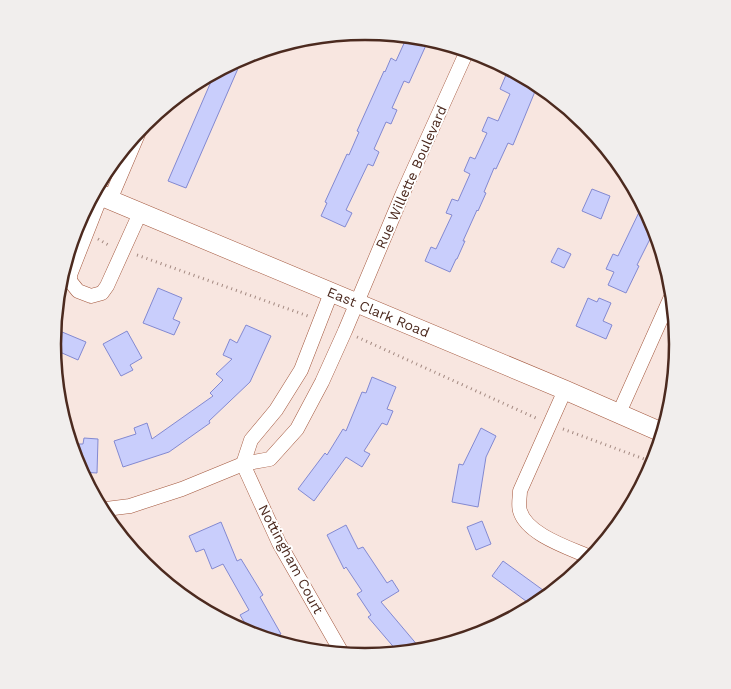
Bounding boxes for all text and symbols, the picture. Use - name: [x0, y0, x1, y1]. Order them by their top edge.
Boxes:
- street label: Rue Willette Boulevard: [372, 103, 450, 251]
- street label: East Clark Road: [325, 284, 432, 340]
- street label: Nottingham Court: [255, 502, 327, 617]

